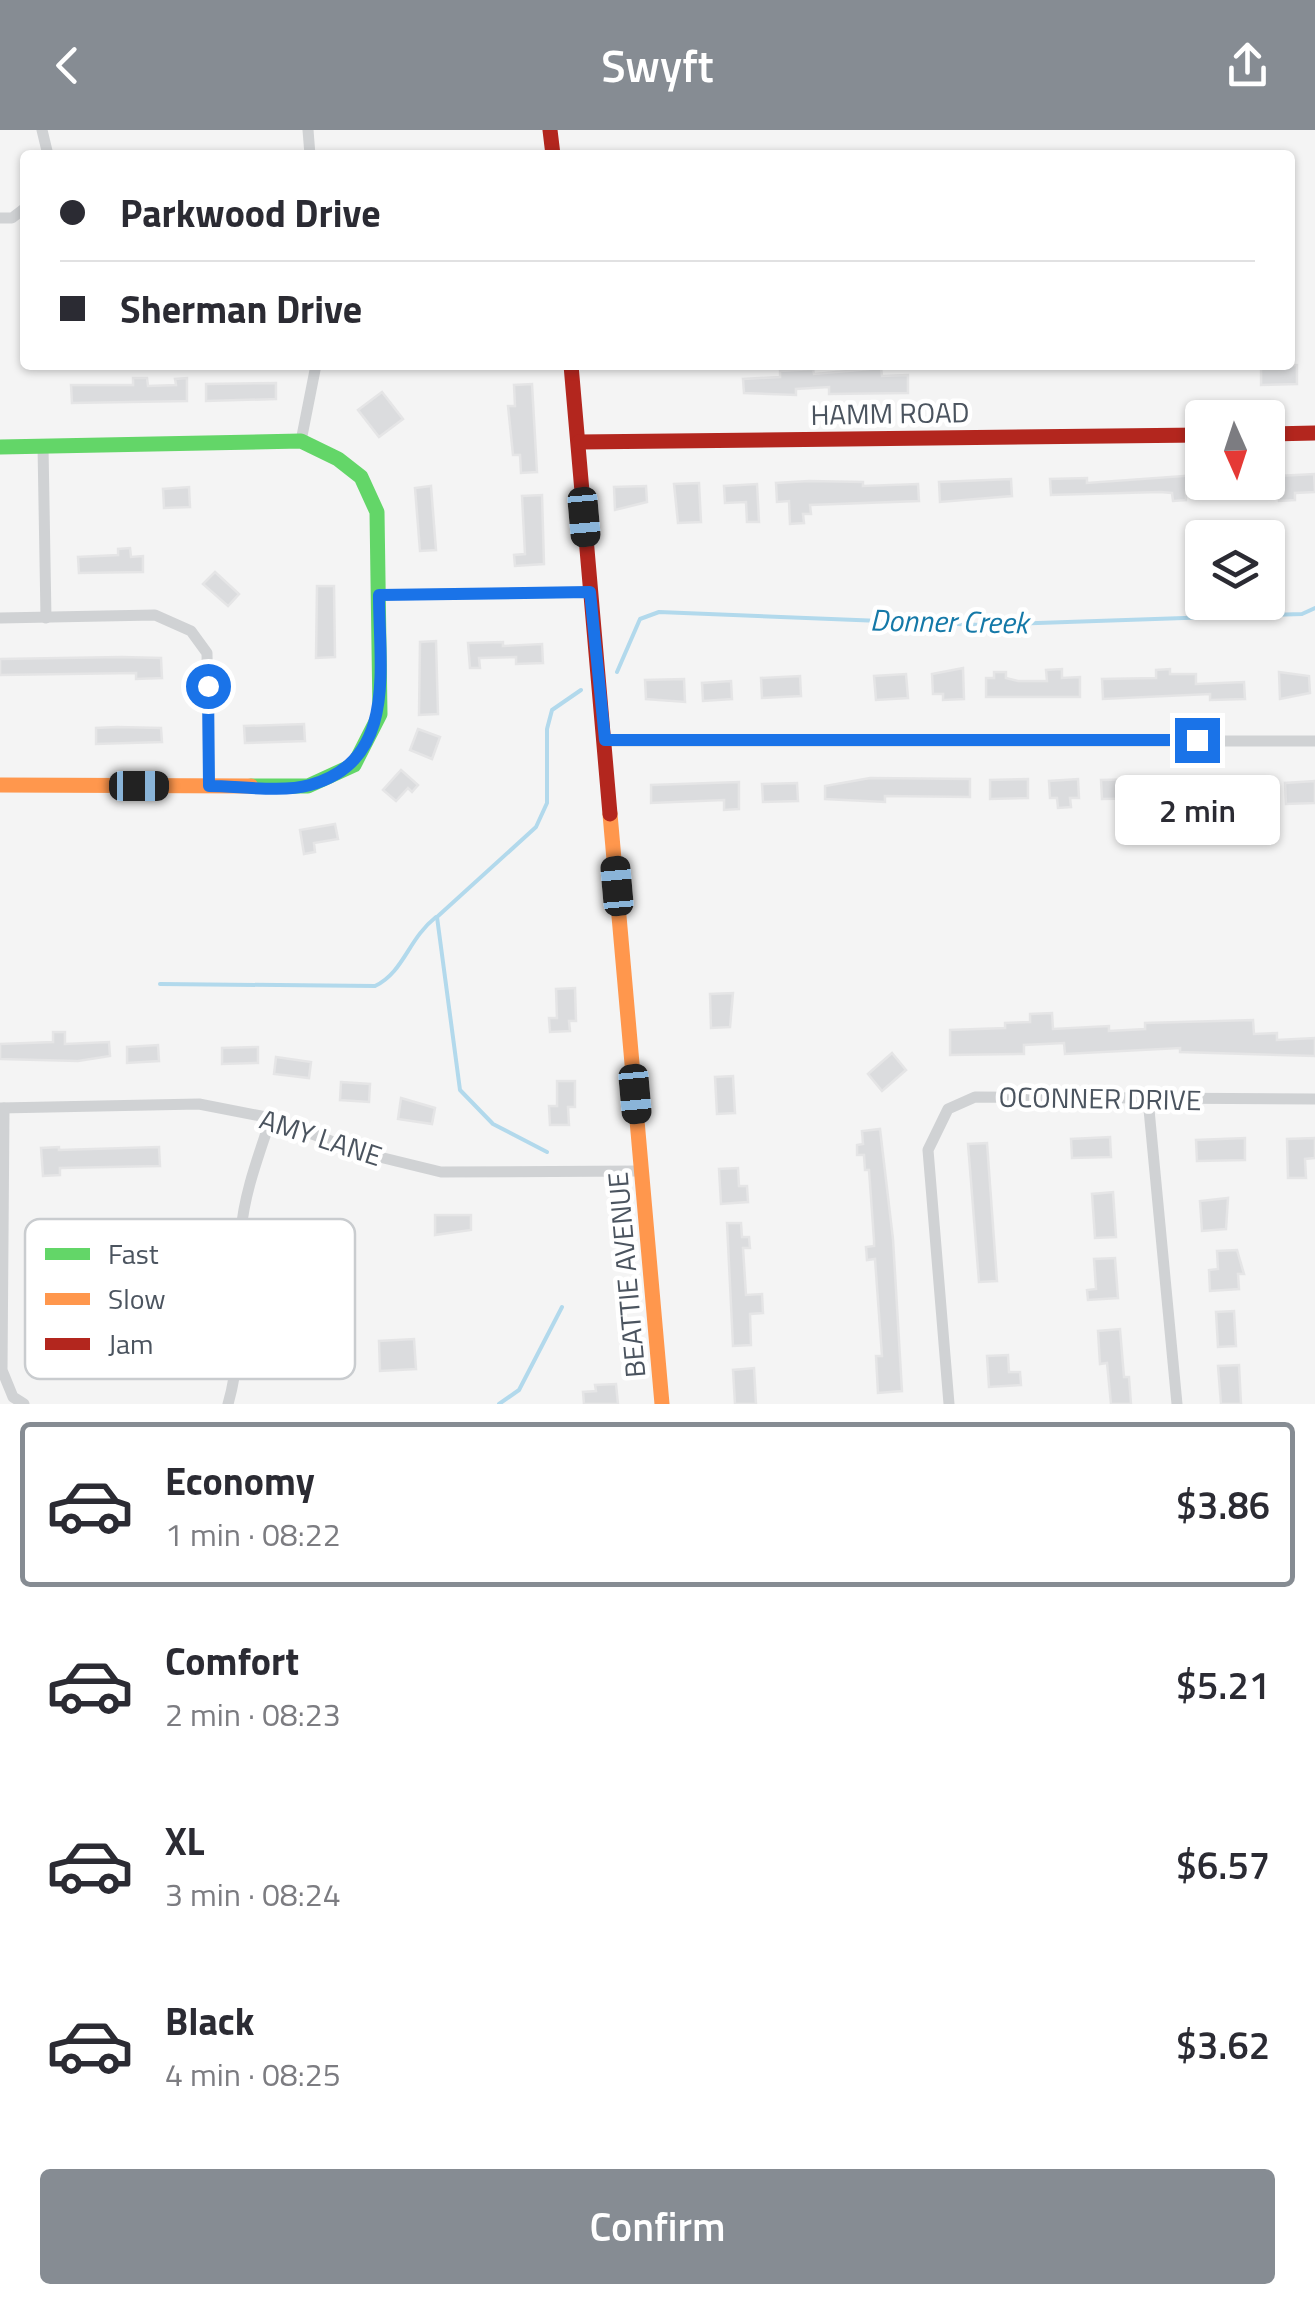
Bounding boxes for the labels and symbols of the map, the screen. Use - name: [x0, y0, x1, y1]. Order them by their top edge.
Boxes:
- street label: HAMM ROAD: [810, 390, 970, 436]
- north arrow: [1185, 400, 1285, 500]
- car: [566, 486, 602, 548]
- water label: Donner Creek: [870, 597, 1032, 645]
- route start: [186, 664, 231, 709]
- route end: [1175, 718, 1220, 763]
- car: [109, 771, 169, 801]
- callout: 2 min: [1114, 775, 1280, 845]
- car: [599, 855, 635, 917]
- car: [617, 1063, 653, 1125]
- street label: OCONNER DRIVE: [998, 1075, 1202, 1121]
- street label: AMY LANE: [254, 1097, 388, 1177]
- street label: BEATTIE AVENUE: [596, 1170, 656, 1380]
- legend: [25, 1219, 355, 1379]
- text: Fast: [108, 1232, 159, 1275]
- text: Slow: [108, 1277, 166, 1320]
- text: Jam: [108, 1322, 154, 1365]

